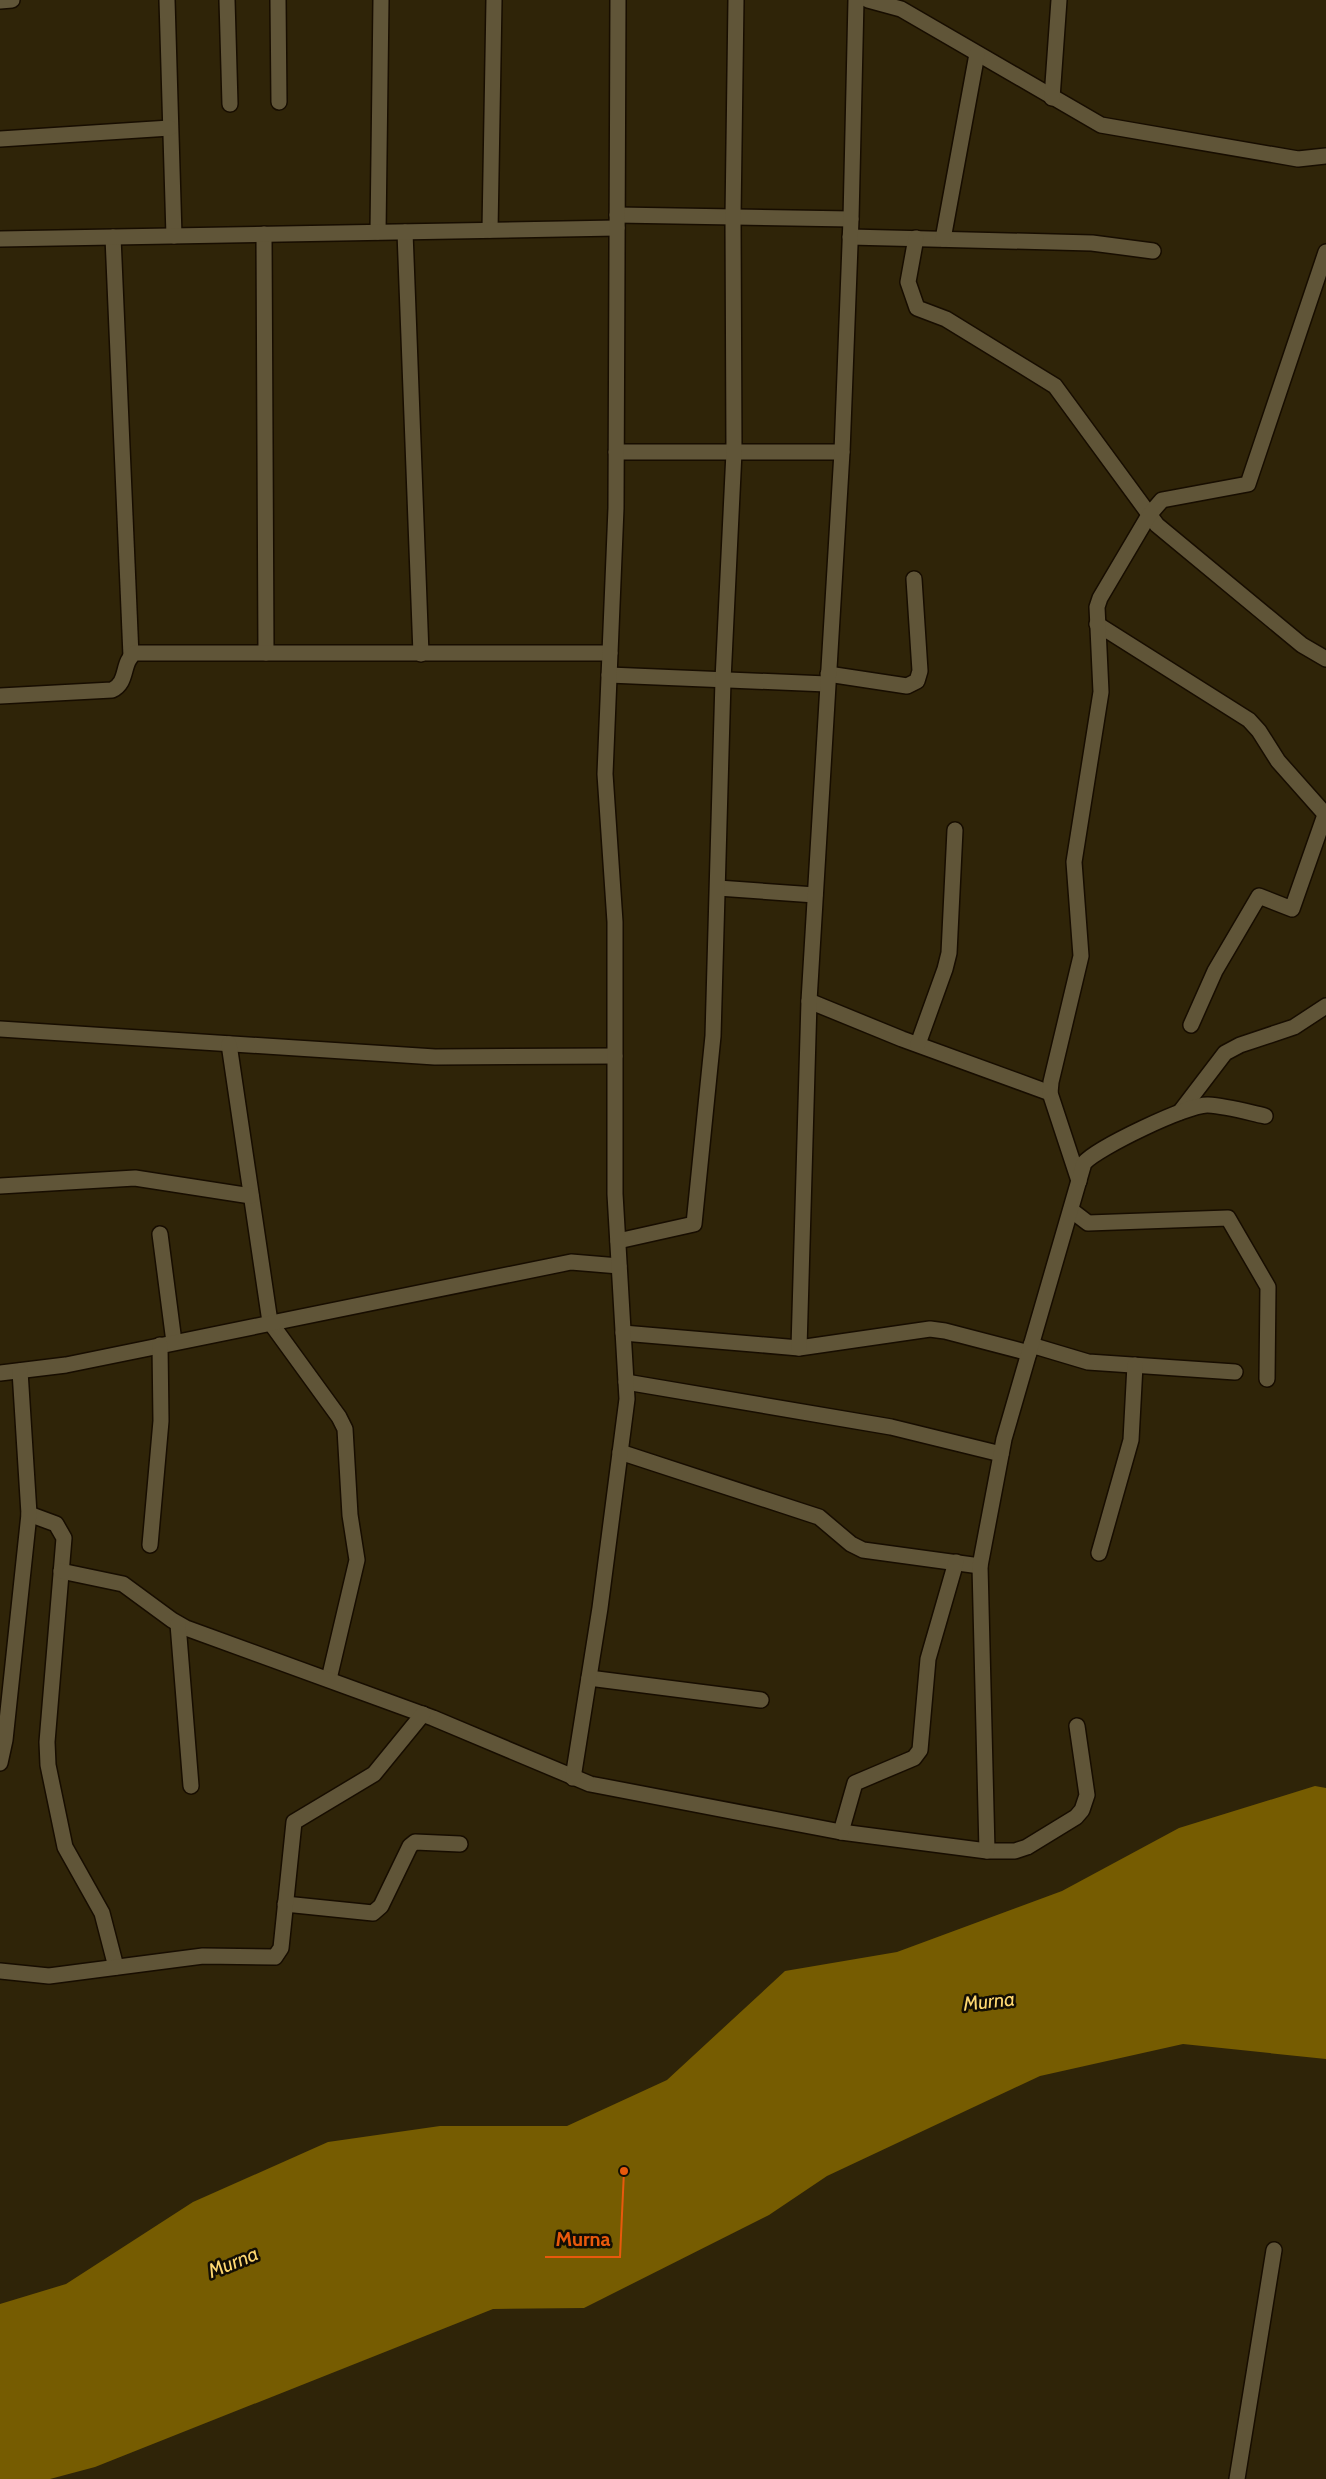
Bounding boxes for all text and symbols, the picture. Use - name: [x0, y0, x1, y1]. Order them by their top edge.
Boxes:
- water label: Murna: [961, 1986, 1016, 2016]
- callout: Murna: [545, 2222, 620, 2257]
- text: Murna: [555, 2227, 611, 2251]
- water label: Murna: [203, 2241, 262, 2283]

